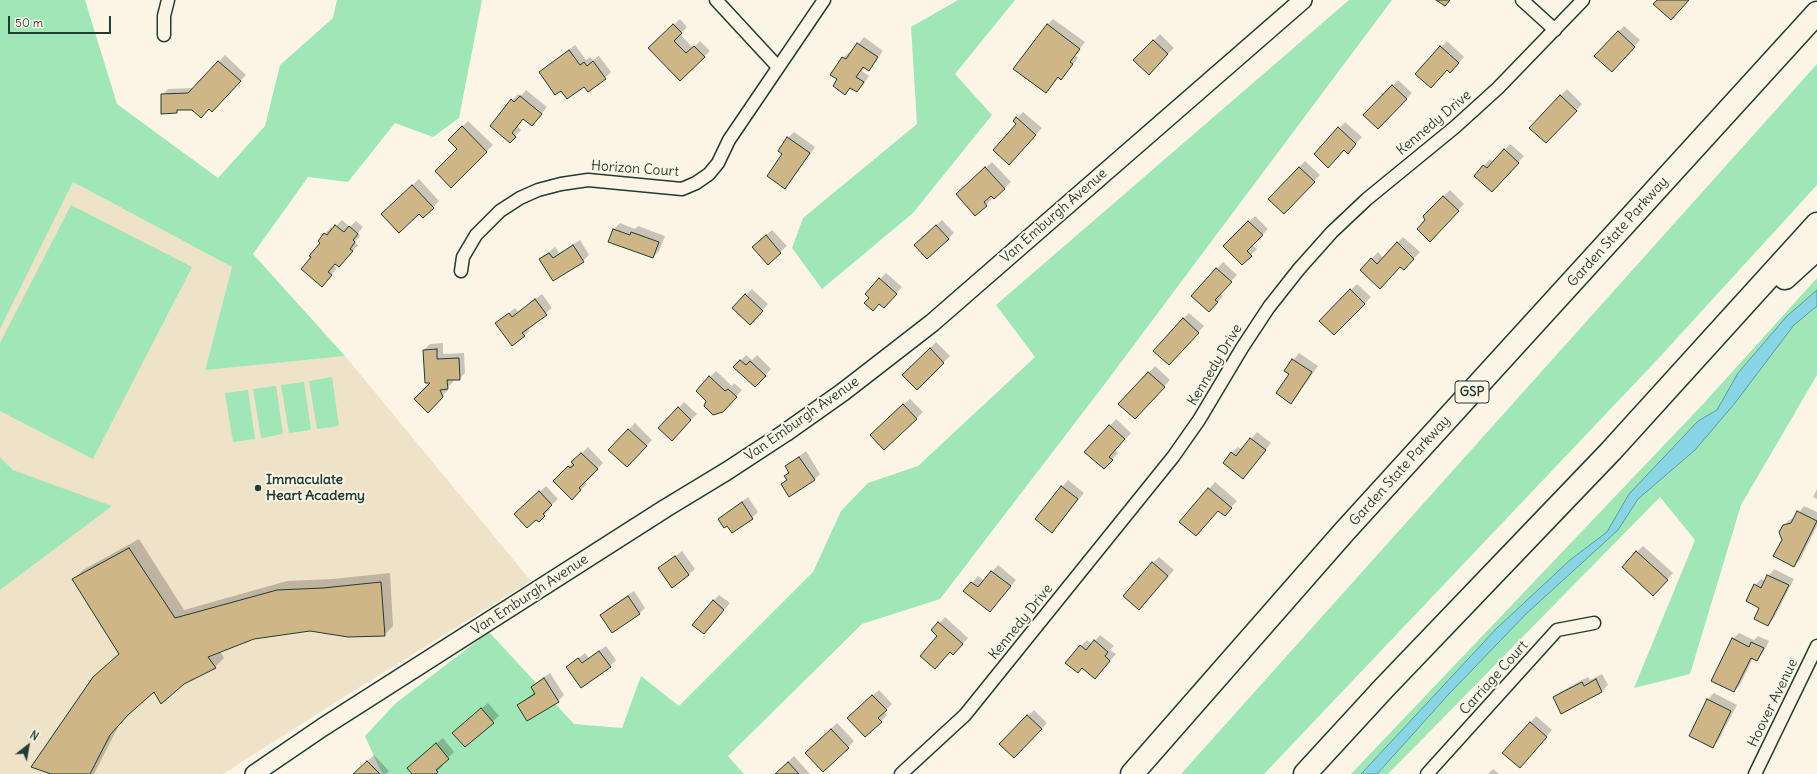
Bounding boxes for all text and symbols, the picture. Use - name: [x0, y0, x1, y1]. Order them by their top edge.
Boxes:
- scale bar: [10, 8, 113, 34]
- text: 50 m: [15, 15, 43, 30]
- street label: Kennedy Drive: [1393, 87, 1475, 159]
- street label: Horizon Court: [590, 158, 680, 180]
- street label: Van Emburgh Avenue: [997, 165, 1111, 267]
- street label: Garden State Parkway: [1564, 174, 1672, 290]
- street label: Kennedy Drive: [1184, 321, 1246, 409]
- street label: Van Emburgh Avenue: [742, 373, 862, 465]
- road number: GSP: [1455, 381, 1489, 403]
- street label: Garden State Parkway: [1346, 413, 1454, 529]
- place label: Immaculate Heart Academy: [266, 472, 365, 504]
- marker: Immaculate Heart Academy: [253, 483, 263, 493]
- street label: Van Emburgh Avenue: [469, 551, 591, 639]
- street label: Kennedy Drive: [985, 581, 1057, 663]
- street label: Carriage Court: [1456, 638, 1532, 718]
- street label: Hoover Avenue: [1744, 656, 1802, 750]
- north arrow: [8, 726, 48, 766]
- text: N: [27, 728, 41, 744]

